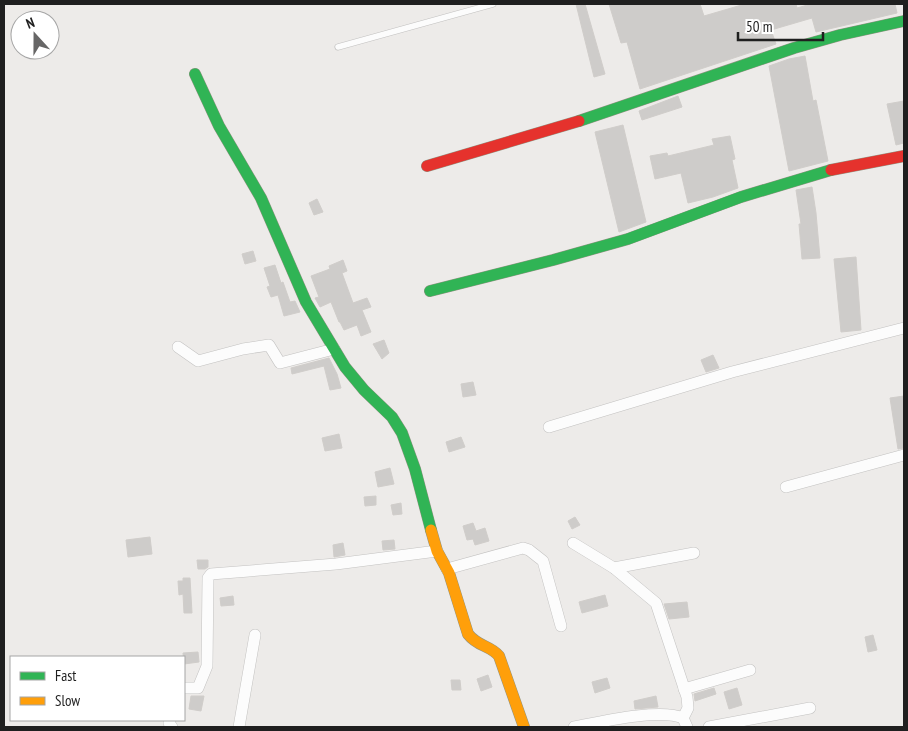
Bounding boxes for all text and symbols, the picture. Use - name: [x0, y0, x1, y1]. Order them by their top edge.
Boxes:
- north arrow: [10, 10, 60, 60]
- scale bar: [738, 10, 823, 42]
- text: N: [24, 13, 37, 33]
- text: 50 m: [746, 17, 772, 36]
- legend: [10, 656, 185, 721]
- text: Fast: [55, 666, 76, 685]
- text: Slow: [55, 691, 80, 710]

